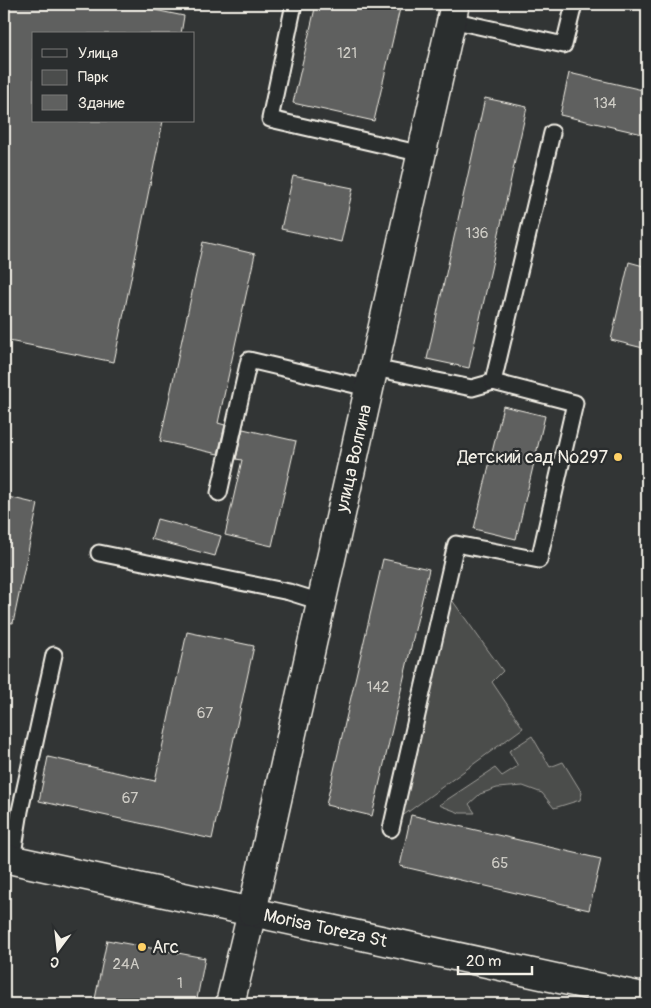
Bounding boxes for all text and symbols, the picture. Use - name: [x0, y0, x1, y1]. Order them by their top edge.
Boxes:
- legend: [32, 32, 195, 122]
- text: Улица: [78, 44, 118, 63]
- house number: 121: [337, 44, 357, 63]
- text: Парк: [78, 68, 109, 87]
- text: Здание: [78, 94, 125, 113]
- house number: 134: [594, 94, 617, 113]
- house number: 136: [466, 224, 488, 243]
- street label: улица Волгина: [330, 402, 377, 515]
- place label: Детский сад №297: [456, 446, 608, 469]
- marker: Детский сад №297: [612, 451, 624, 463]
- house number: 142: [367, 678, 389, 697]
- house number: 67: [197, 704, 213, 723]
- house number: 67: [122, 789, 138, 808]
- house number: 65: [492, 854, 508, 873]
- street label: Morisa Toreza St: [262, 903, 390, 953]
- north arrow: [32, 926, 82, 976]
- place label: Агс: [152, 936, 179, 959]
- marker: Агс: [136, 941, 148, 953]
- scale bar: [458, 943, 532, 975]
- text: 20 m: [466, 952, 501, 971]
- text: С: [48, 953, 61, 971]
- house number: 24А: [113, 955, 140, 974]
- house number: 1: [177, 974, 183, 993]

